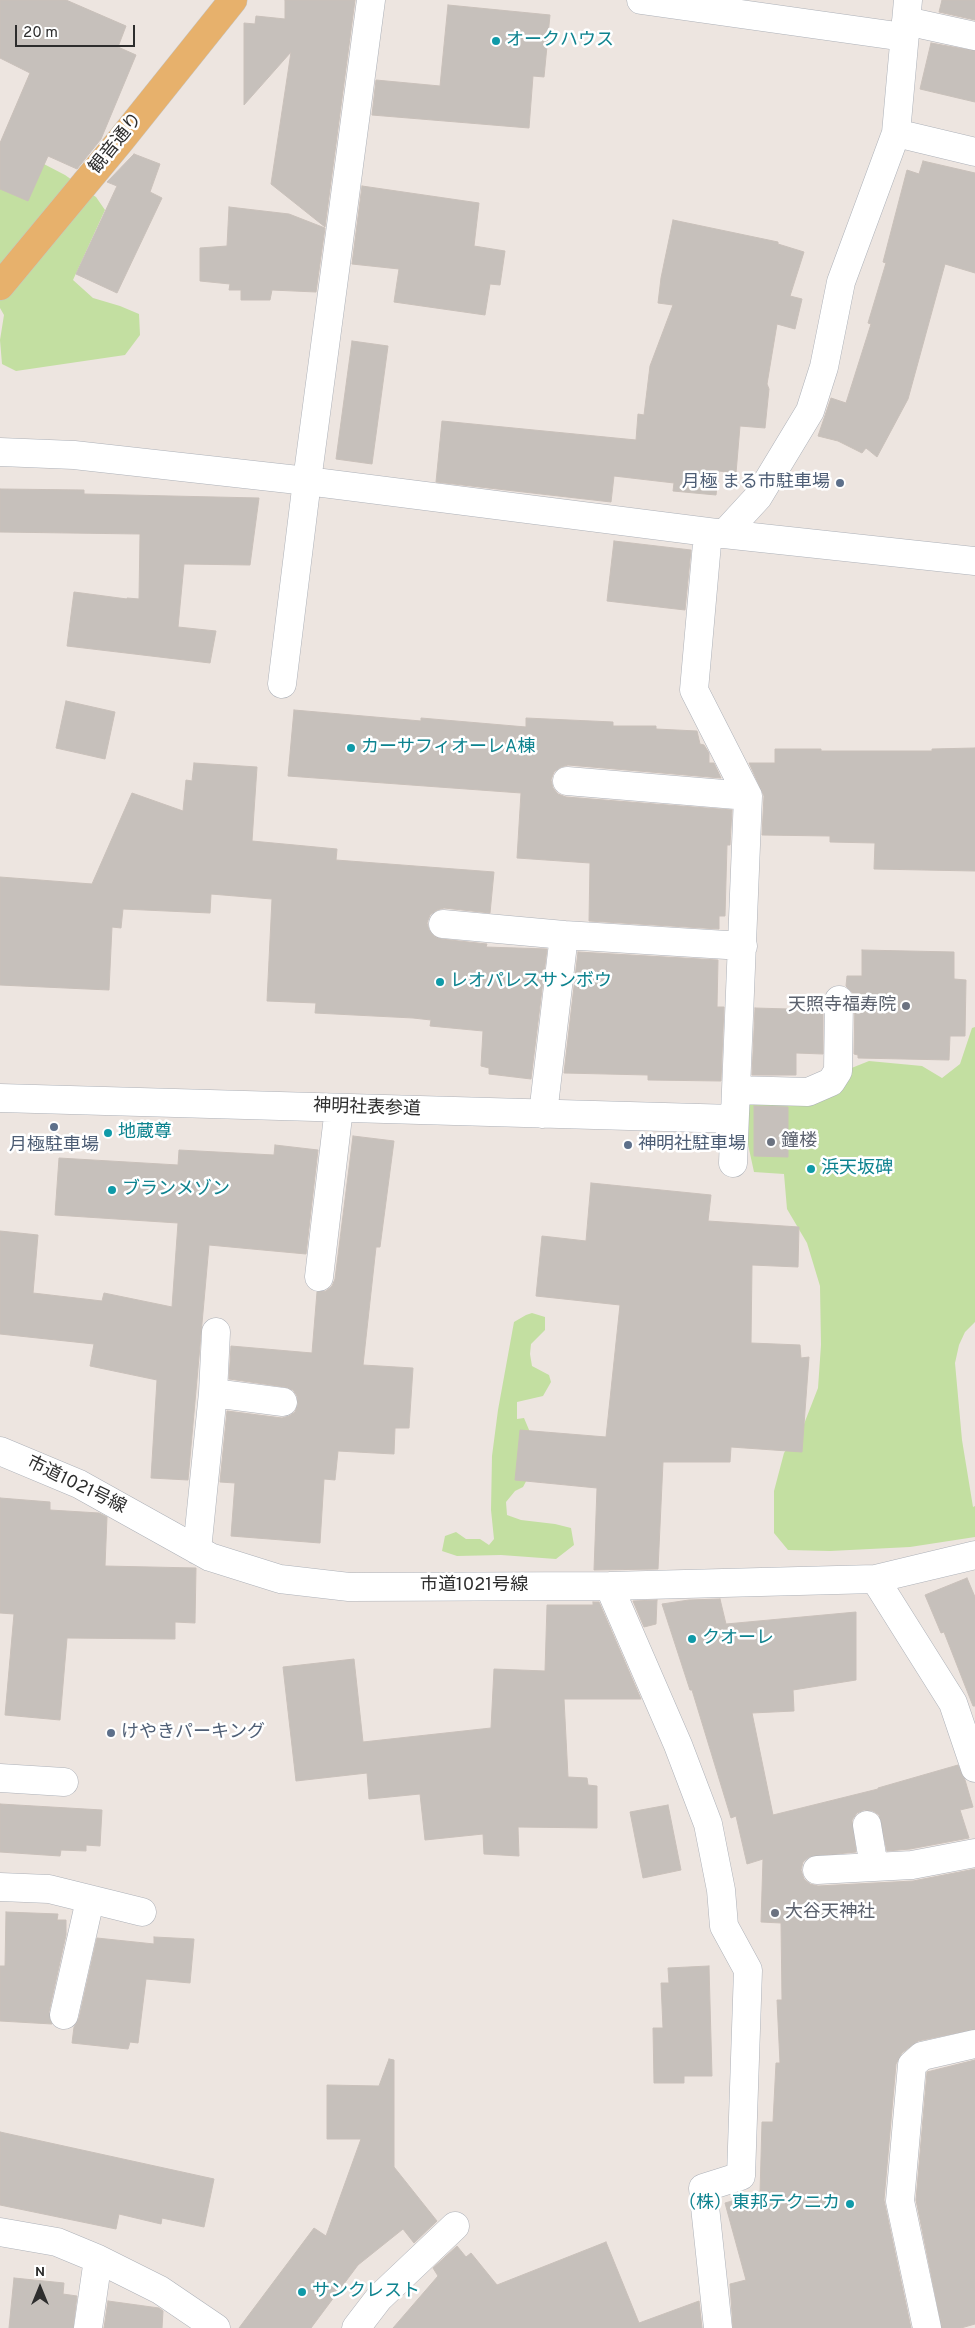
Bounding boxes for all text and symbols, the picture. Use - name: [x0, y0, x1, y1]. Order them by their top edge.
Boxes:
- scale bar: [18, 15, 138, 47]
- text: 20 m: [23, 24, 58, 43]
- place label: オークハウス: [506, 30, 614, 52]
- marker: オークハウス: [490, 35, 502, 47]
- street label: 観音通り: [86, 109, 148, 179]
- place label: 月極 まる市駐車場: [682, 472, 830, 494]
- marker: 月極 まる市駐車場: [834, 477, 846, 489]
- place label: カーサフィオーレA棟: [361, 737, 535, 759]
- marker: カーサフィオーレA棟: [345, 742, 357, 754]
- place label: レオパレスサンボウ: [450, 971, 612, 993]
- marker: レオパレスサンボウ: [434, 976, 446, 988]
- place label: 天照寺福寿院: [788, 995, 896, 1017]
- marker: 天照寺福寿院: [900, 1000, 912, 1012]
- street label: 神明社表参道: [313, 1096, 421, 1122]
- marker: 月極駐車場: [48, 1121, 60, 1133]
- place label: 地蔵尊: [118, 1122, 172, 1144]
- marker: 地蔵尊: [102, 1127, 114, 1139]
- place label: 鐘楼: [781, 1131, 817, 1153]
- place label: 神明社駐車場: [638, 1134, 746, 1156]
- place label: 月極駐車場: [9, 1135, 99, 1157]
- marker: 鐘楼: [765, 1136, 777, 1148]
- marker: 神明社駐車場: [622, 1139, 634, 1151]
- place label: 浜天坂碑: [821, 1158, 893, 1180]
- marker: 浜天坂碑: [805, 1163, 817, 1175]
- place label: ブランメゾン: [122, 1179, 230, 1201]
- marker: ブランメゾン: [106, 1184, 118, 1196]
- street label: 市道1021号線: [23, 1453, 129, 1519]
- street label: 市道1021号線: [420, 1575, 528, 1597]
- place label: クオーレ: [702, 1628, 774, 1650]
- marker: クオーレ: [686, 1633, 698, 1645]
- place label: けやきパーキング: [121, 1722, 265, 1744]
- marker: けやきパーキング: [105, 1727, 117, 1739]
- place label: 大谷天神社: [785, 1902, 875, 1924]
- marker: 大谷天神社: [769, 1907, 781, 1919]
- place label: （株）東邦テクニカ: [678, 2193, 840, 2215]
- marker: （株）東邦テクニカ: [844, 2198, 856, 2210]
- north arrow: [15, 2263, 65, 2313]
- text: N: [35, 2264, 45, 2281]
- place label: サンクレスト: [312, 2281, 420, 2303]
- marker: サンクレスト: [296, 2286, 308, 2298]

